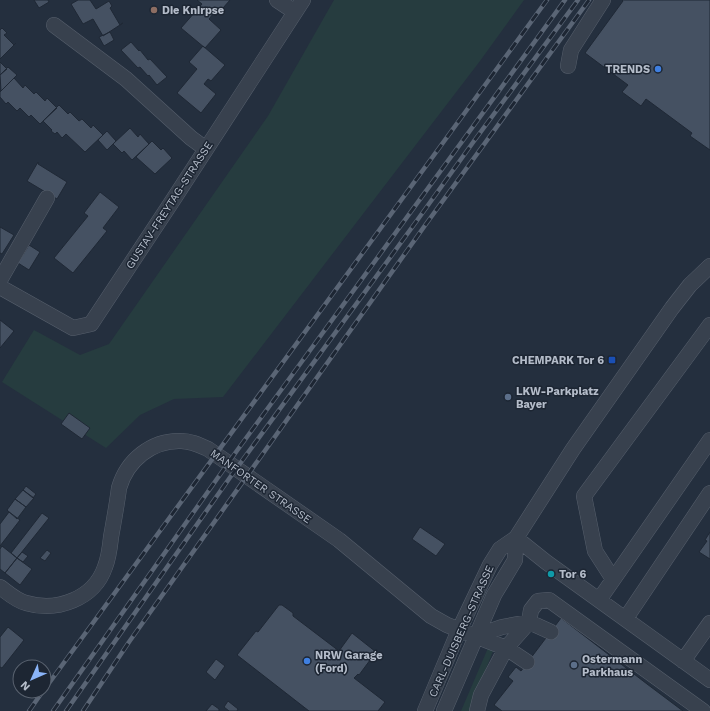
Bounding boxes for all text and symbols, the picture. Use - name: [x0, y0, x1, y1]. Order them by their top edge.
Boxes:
- place label: Die Knirpse: [162, 4, 224, 17]
- marker: Die Knirpse: [149, 5, 159, 15]
- place label: TRENDS: [605, 63, 650, 76]
- marker: TRENDS: [653, 64, 663, 74]
- street label: GUSTAV-FREYTAG-STRASSE: [123, 139, 215, 271]
- place label: CHEMPARK Tor 6: [512, 354, 604, 367]
- marker: CHEMPARK Tor 6: [607, 355, 617, 365]
- place label: LKW-Parkplatz Bayer: [516, 385, 599, 411]
- marker: LKW-Parkplatz Bayer: [503, 392, 513, 402]
- street label: MANFORTER STRASSE: [208, 447, 314, 526]
- street label: CARL-DUISBERG-STRASSE: [426, 563, 496, 699]
- place label: Tor 6: [559, 568, 586, 581]
- marker: Tor 6: [546, 569, 556, 579]
- place label: NRW Garage (Ford): [315, 649, 383, 675]
- place label: Ostermann Parkhaus: [582, 653, 642, 679]
- marker: NRW Garage (Ford): [302, 656, 312, 666]
- north arrow: [12, 659, 52, 699]
- marker: Ostermann Parkhaus: [569, 660, 579, 670]
- text: N: [18, 678, 33, 693]

